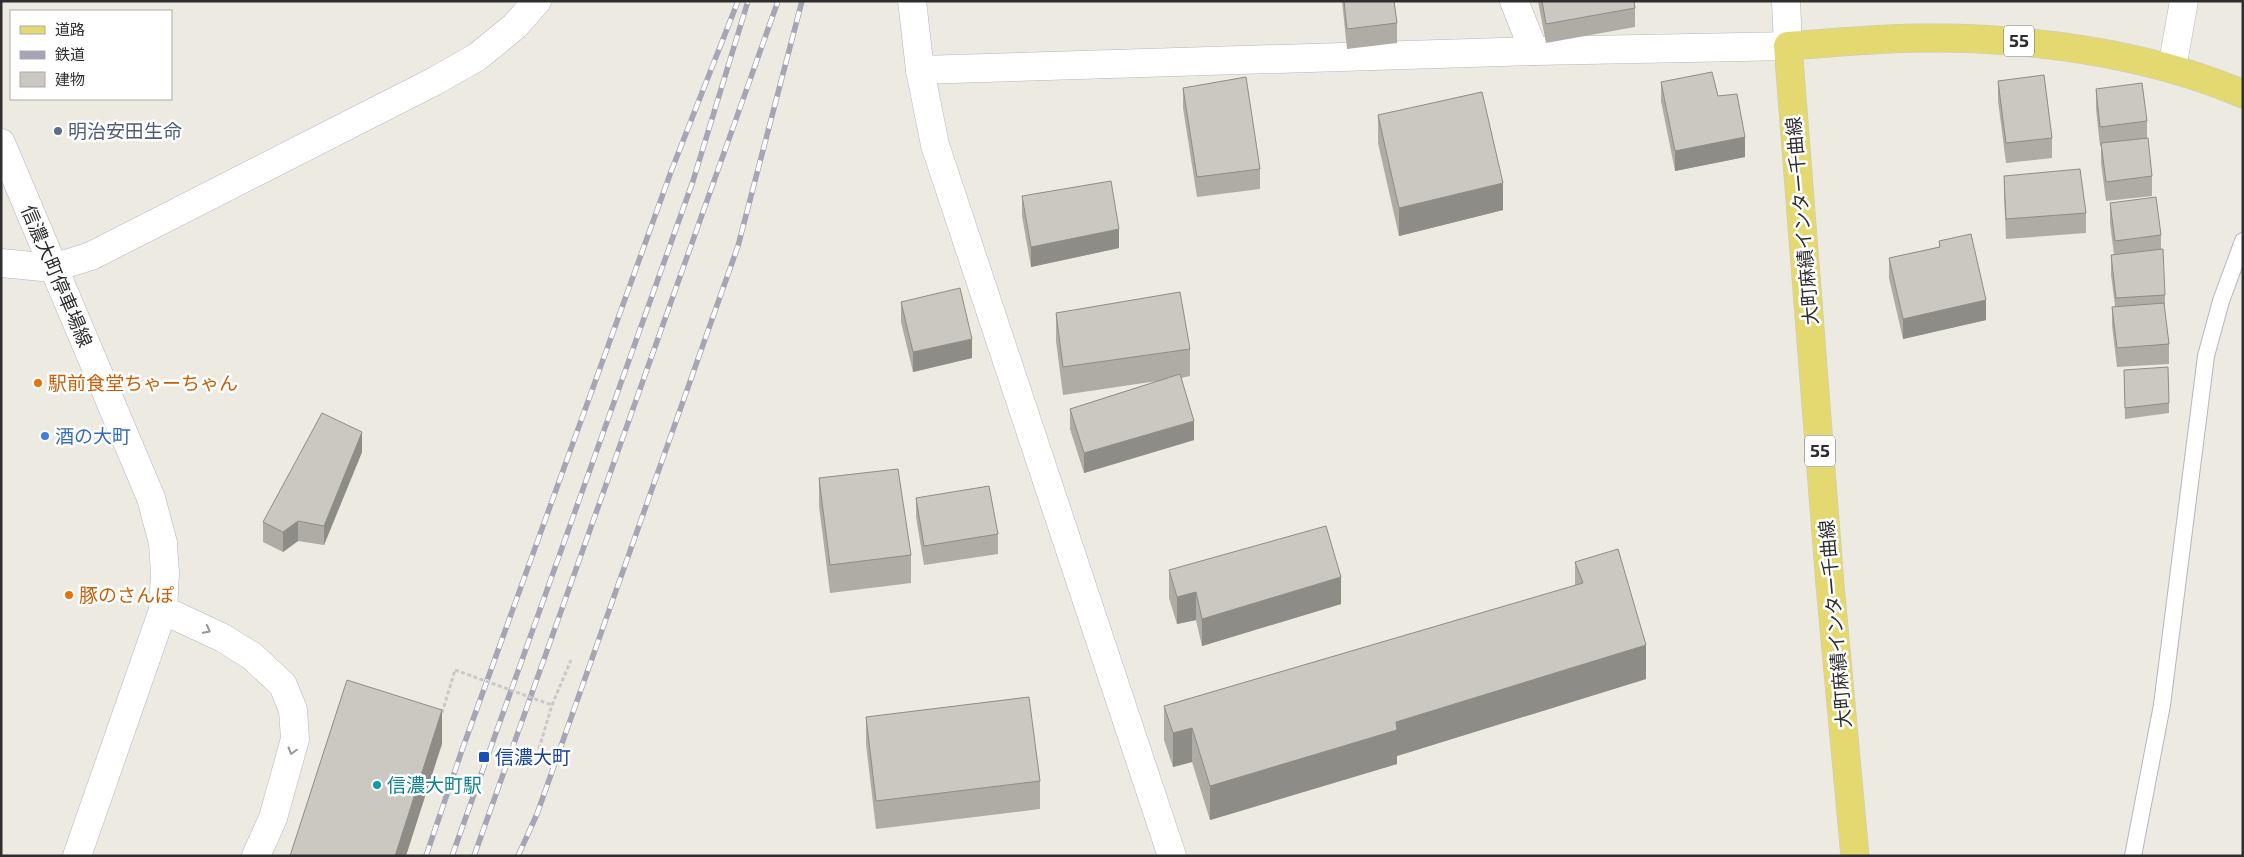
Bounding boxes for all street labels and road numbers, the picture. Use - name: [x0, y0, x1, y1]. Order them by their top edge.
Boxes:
- road number: 55: [2004, 26, 2034, 56]
- street label: 大町麻績インター千曲線: [1781, 116, 1822, 326]
- street label: 信濃大町停車場線: [17, 201, 98, 350]
- road number: 55: [1805, 436, 1835, 466]
- street label: 大町麻績インター千曲線: [1814, 519, 1855, 729]

